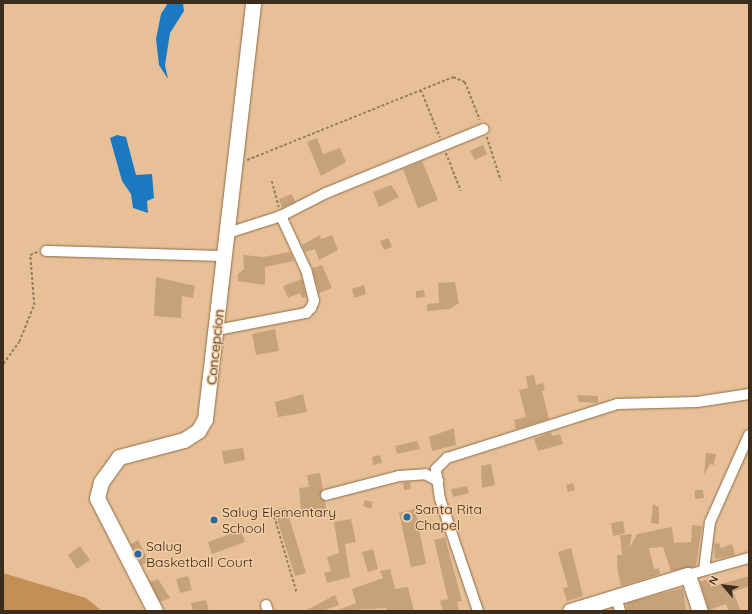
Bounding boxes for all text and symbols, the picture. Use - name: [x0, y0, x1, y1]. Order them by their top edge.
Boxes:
- street label: Concepcion: [203, 308, 227, 386]
- place label: Santa Rita Chapel: [415, 501, 482, 534]
- place label: Salug Elementary School: [222, 504, 336, 536]
- marker: Santa Rita Chapel: [402, 512, 412, 522]
- marker: Salug Elementary School: [209, 515, 219, 525]
- place label: Salug Basketball Court: [146, 538, 253, 570]
- marker: Salug Basketball Court: [133, 549, 143, 559]
- north arrow: [704, 566, 744, 606]
- text: N: [705, 574, 721, 587]

